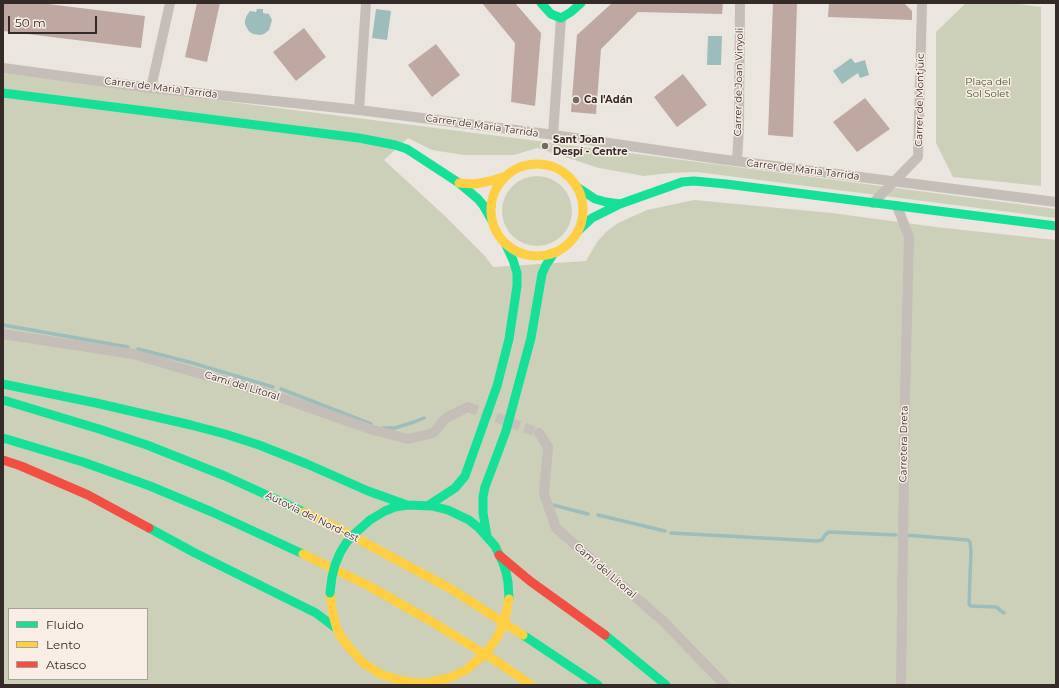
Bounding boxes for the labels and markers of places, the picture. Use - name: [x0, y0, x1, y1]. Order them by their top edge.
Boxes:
- place label: Ca l'Adán: [584, 94, 633, 106]
- marker: Ca l'Adán: [571, 95, 581, 105]
- place label: Sant Joan Despí - Centre: [553, 134, 627, 158]
- marker: Sant Joan Despí - Centre: [540, 141, 550, 151]

